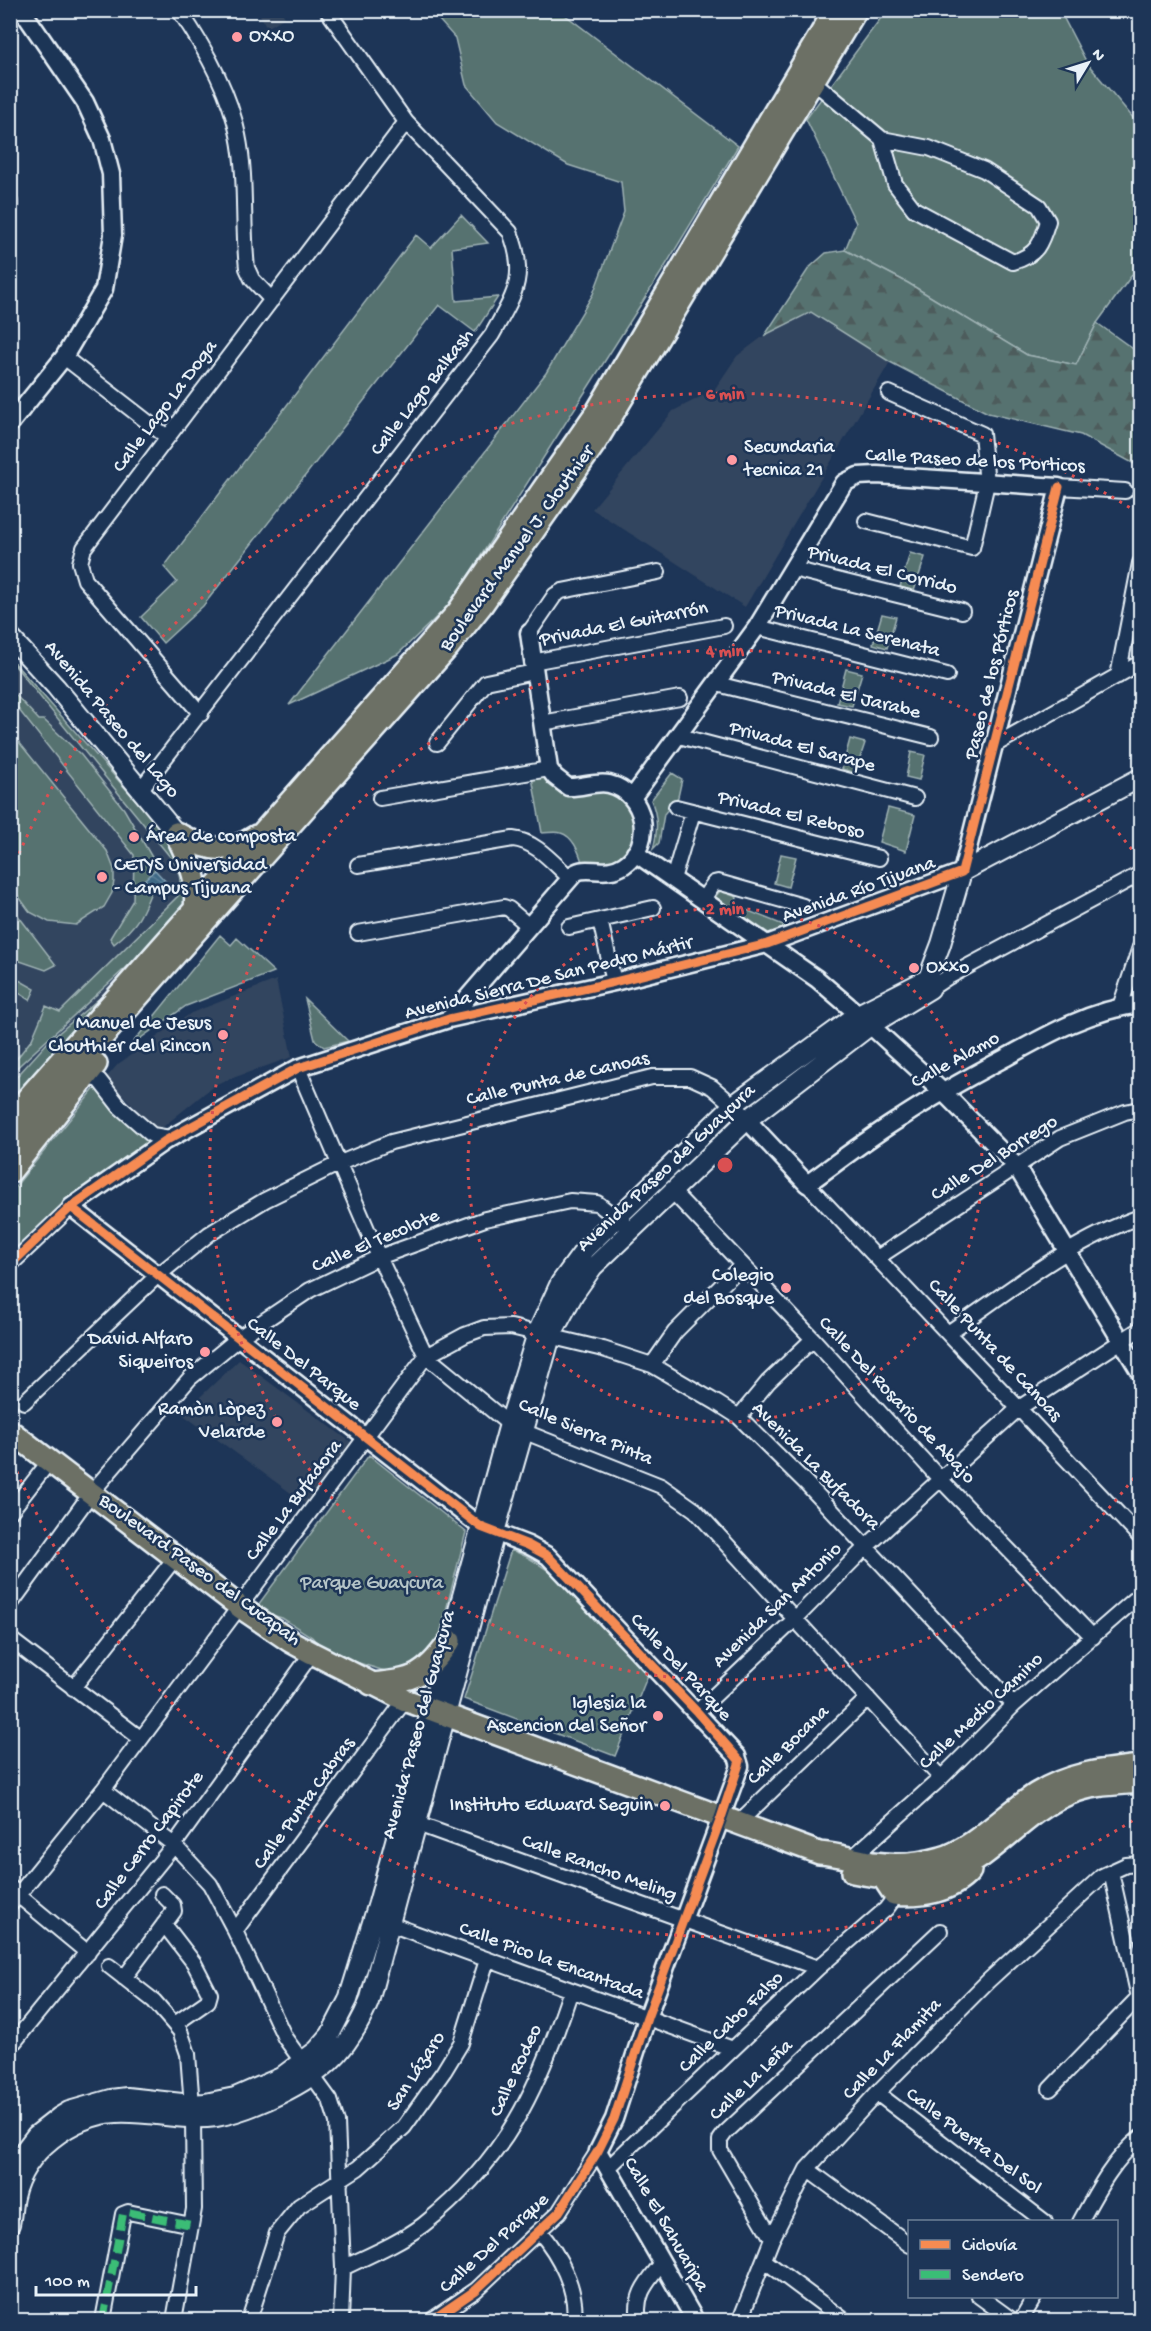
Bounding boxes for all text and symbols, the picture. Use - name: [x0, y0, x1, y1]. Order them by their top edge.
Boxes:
- place label: OXXO: [249, 26, 294, 49]
- marker: OXXO: [230, 30, 244, 44]
- north arrow: [1058, 33, 1118, 93]
- text: N: [1086, 46, 1108, 66]
- street label: Calle Lago Balkash: [366, 325, 480, 461]
- street label: Calle Lago La Doga: [109, 336, 224, 478]
- text: 6 min: [706, 385, 745, 406]
- place label: Secundaria tecnica 21: [742, 437, 836, 483]
- street label: Boulevard Manuel J. Clouthier: [435, 440, 602, 657]
- street label: Calle Paseo de los Porticos: [865, 445, 1086, 479]
- marker: Secundaria tecnica 21: [725, 453, 739, 467]
- street label: Privada El Corrido: [804, 541, 959, 601]
- street label: Paseo de los Pórticos: [961, 587, 1025, 763]
- street label: Privada El Guitarrón: [537, 597, 711, 653]
- street label: Privada La Serenata: [771, 600, 943, 664]
- street label: Avenida Paseo del Lago: [38, 637, 184, 803]
- text: 4 min: [705, 642, 744, 663]
- street label: Privada El Jarabe: [768, 666, 923, 726]
- street label: Privada El Sarape: [725, 717, 878, 779]
- street label: Privada El Reboso: [714, 786, 867, 845]
- place label: Área de composta: [146, 824, 297, 849]
- marker: Área de composta: [127, 830, 141, 844]
- street label: Avenida Río Tijuana: [779, 852, 940, 929]
- place label: CETYS Universidad - Campus Tijuana: [114, 855, 268, 901]
- marker: CETYS Universidad - Campus Tijuana: [95, 870, 109, 884]
- text: 2 min: [706, 900, 745, 921]
- street label: Avenida Sierra De San Pedro Mártir: [403, 932, 697, 1026]
- place label: Oxxo: [926, 957, 969, 980]
- marker: Oxxo: [907, 961, 921, 975]
- place label: Manuel de Jesus Clouthier del Rincon: [48, 1013, 212, 1059]
- street label: Calle Alamo: [908, 1027, 1004, 1095]
- marker: Manuel de Jesus Clouthier del Rincon: [216, 1028, 230, 1042]
- street label: Calle Punta de Canoas: [464, 1048, 652, 1112]
- street label: Avenida Paseo del Guaycura: [573, 1080, 762, 1258]
- street label: Calle Del Borrego: [927, 1111, 1063, 1207]
- centre of rings: [715, 1155, 735, 1175]
- street label: Calle El Tecolote: [309, 1205, 444, 1279]
- place label: Colegio del Bosque: [683, 1265, 775, 1311]
- street label: Calle Punta de Canoas: [922, 1275, 1067, 1428]
- marker: Colegio del Bosque: [779, 1281, 793, 1295]
- street label: Calle Del Rosario de Abajo: [812, 1312, 980, 1490]
- street label: Calle Del Parque: [241, 1313, 365, 1417]
- place label: David Alfaro Siqueiros: [86, 1329, 194, 1375]
- marker: David Alfaro Siqueiros: [198, 1345, 212, 1359]
- street label: Calle Sierra Pinta: [514, 1394, 657, 1472]
- street label: Avenida La Bufadora: [746, 1398, 885, 1537]
- place label: Ramòn Lòpez Velarde: [158, 1399, 266, 1445]
- marker: Ramòn Lòpez Velarde: [270, 1415, 284, 1429]
- street label: Calle La Bufadora: [242, 1435, 349, 1566]
- street label: Boulevard Paseo del Cucapah: [93, 1489, 305, 1652]
- street label: Avenida San Antonio: [709, 1538, 847, 1674]
- park label: Parque Guaycura: [300, 1573, 444, 1596]
- street label: Avenida Paseo del Guaycura: [378, 1607, 462, 1842]
- street label: Calle Del Parque: [624, 1609, 736, 1727]
- street label: Calle Medio Camino: [915, 1649, 1049, 1775]
- place label: Iglesia la Ascencion del Señor: [487, 1693, 648, 1739]
- street label: Calle Bocana: [743, 1701, 835, 1791]
- marker: Iglesia la Ascencion del Señor: [651, 1709, 665, 1723]
- street label: Calle Punta Cabras: [249, 1733, 361, 1875]
- street label: Calle Cerro Capirote: [90, 1766, 210, 1915]
- place label: Instituto Edward Seguin: [449, 1795, 653, 1818]
- marker: Instituto Edward Seguin: [658, 1799, 672, 1813]
- street label: Calle Rancho Meling: [518, 1830, 680, 1908]
- street label: Calle Pico la Encantada: [456, 1918, 647, 2006]
- street label: Calle Cabo Falso: [675, 1967, 789, 2079]
- street label: Calle La Flamita: [839, 1994, 948, 2106]
- street label: Calle Rodeo: [486, 2021, 548, 2121]
- street label: San Lázaro: [383, 2028, 451, 2116]
- street label: Calle La Leña: [705, 2035, 799, 2127]
- street label: Calle Puerta Del Sol: [901, 2083, 1045, 2201]
- street label: Calle El Sahuaripa: [617, 2154, 713, 2297]
- street label: Calle Del Parque: [436, 2188, 555, 2299]
- legend: [908, 2220, 1118, 2298]
- text: Ciclovía: [962, 2236, 1018, 2257]
- scale bar: [36, 2259, 196, 2297]
- text: Sendero: [962, 2266, 1024, 2287]
- text: 100 m: [44, 2272, 90, 2293]

